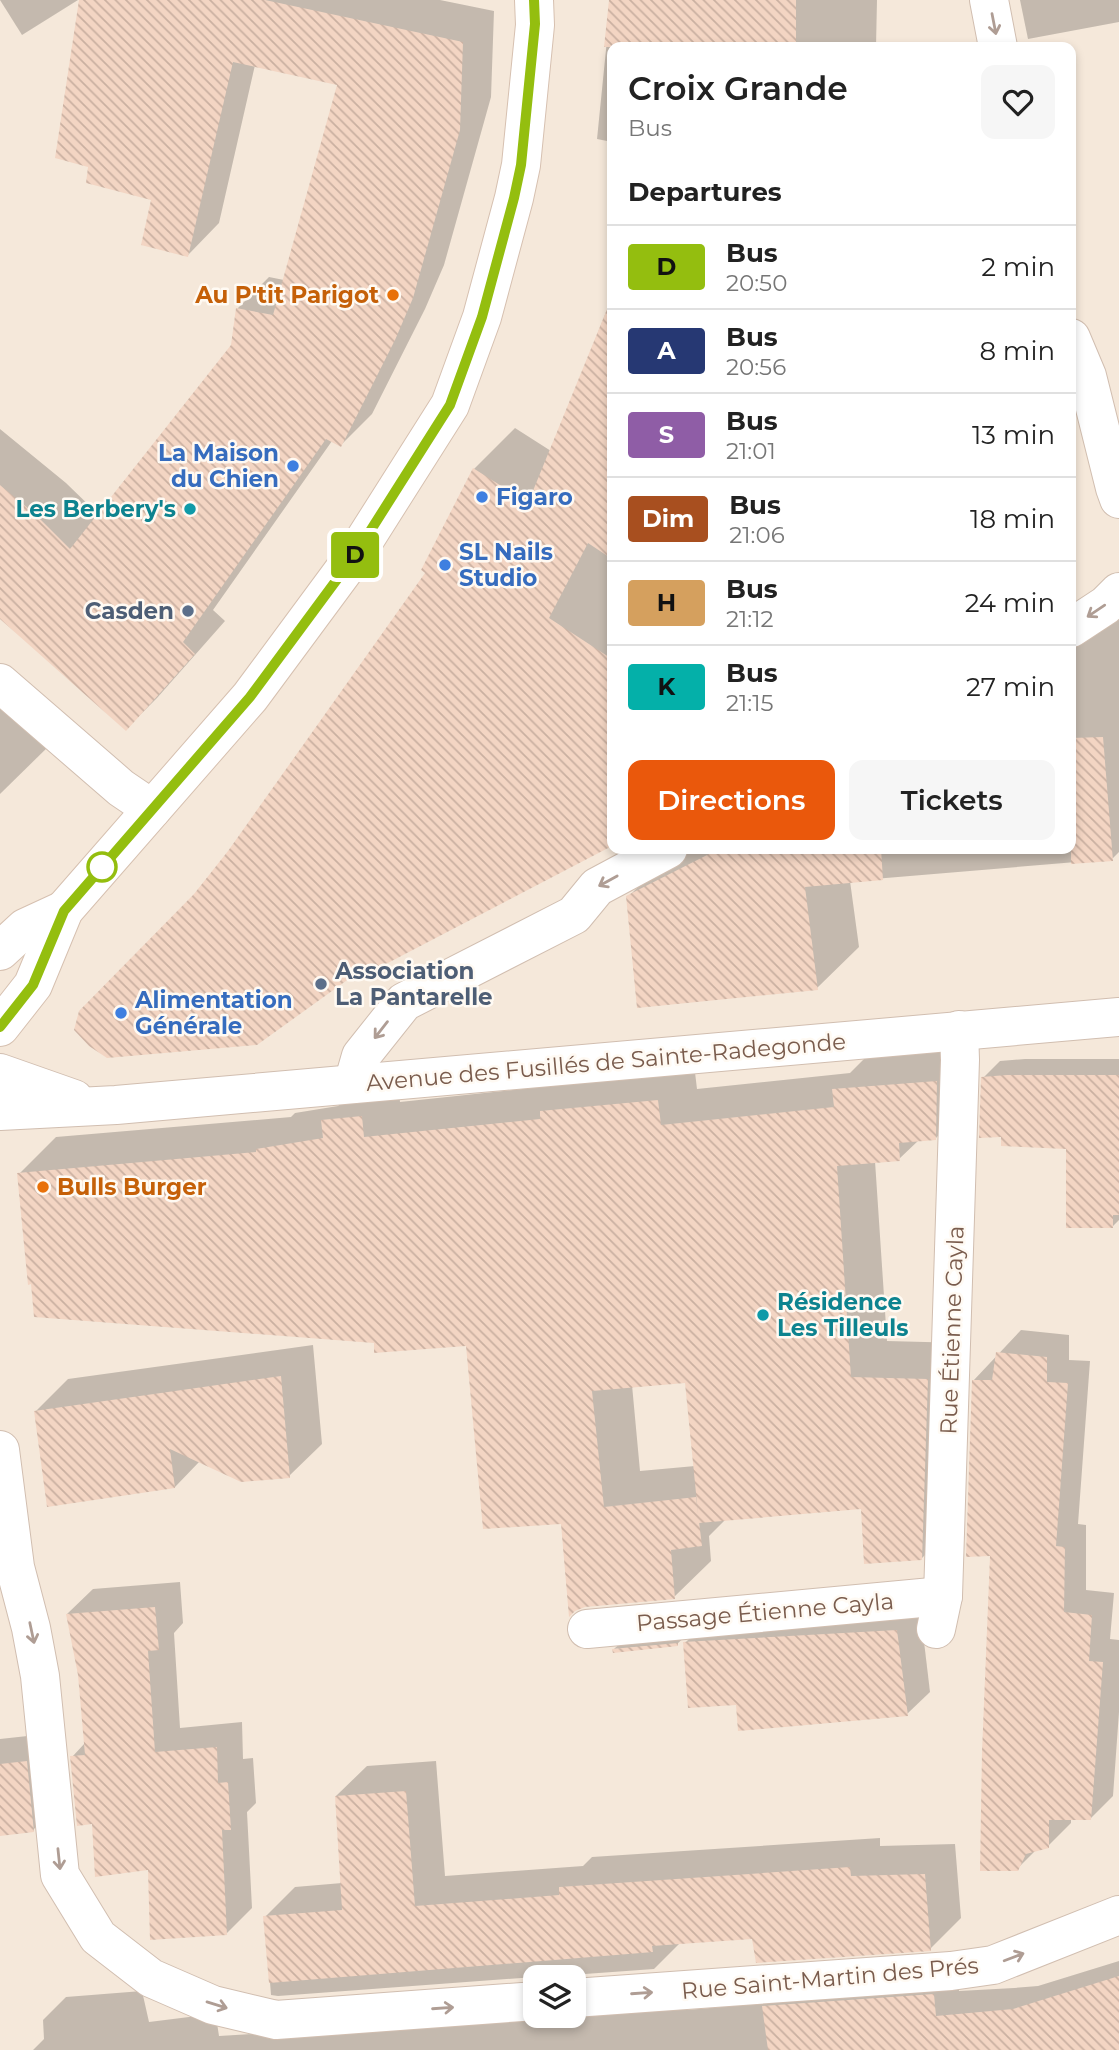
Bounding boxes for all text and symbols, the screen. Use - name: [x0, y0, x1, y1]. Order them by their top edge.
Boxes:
- one-way arrow: [987, 12, 1001, 35]
- button: heart: [981, 65, 1055, 139]
- text: Croix Grande: [628, 68, 848, 108]
- text: Bus: [628, 114, 672, 142]
- text: Departures: [628, 176, 782, 208]
- text: Bus: [726, 237, 778, 269]
- text: 2 min: [981, 251, 1055, 283]
- text: D: [657, 252, 676, 281]
- text: 20:50: [726, 269, 787, 297]
- place label: Au P'tit Parigot: [194, 281, 379, 309]
- marker: Au P'tit Parigot: [385, 287, 401, 303]
- text: Bus: [726, 321, 778, 353]
- text: 8 min: [979, 335, 1055, 367]
- text: A: [657, 336, 676, 365]
- text: 20:56: [726, 353, 786, 381]
- text: Bus: [726, 405, 778, 437]
- text: 13 min: [972, 419, 1055, 451]
- text: S: [659, 420, 674, 449]
- text: 21:01: [726, 437, 776, 465]
- place label: La Maison du Chien: [158, 439, 279, 493]
- marker: La Maison du Chien: [285, 458, 301, 474]
- place label: Figaro: [496, 483, 573, 511]
- marker: Figaro: [474, 489, 490, 505]
- text: Bus: [729, 489, 781, 521]
- place label: Les Berbery's: [15, 495, 176, 523]
- marker: Les Berbery's: [182, 501, 198, 517]
- text: 18 min: [970, 503, 1055, 535]
- text: Dim: [642, 504, 694, 533]
- text: 21:06: [729, 521, 785, 549]
- line badge: D: [332, 532, 378, 578]
- place label: SL Nails Studio: [459, 538, 553, 592]
- text: D: [345, 540, 365, 569]
- marker: SL Nails Studio: [437, 557, 453, 573]
- text: Bus: [726, 573, 778, 605]
- text: 24 min: [965, 587, 1055, 619]
- text: H: [657, 588, 676, 617]
- place label: Casden: [85, 597, 174, 625]
- marker: Casden: [180, 603, 196, 619]
- one-way arrow: [1087, 604, 1106, 618]
- text: 21:12: [726, 605, 774, 633]
- text: Bus: [726, 657, 778, 689]
- text: 27 min: [966, 671, 1055, 703]
- text: K: [658, 672, 675, 701]
- text: 21:15: [726, 689, 774, 717]
- button: Directions: [628, 760, 835, 840]
- button: Tickets: [849, 760, 1055, 840]
- unlabelled marker: [87, 852, 117, 882]
- one-way arrow: [598, 874, 619, 888]
- place label: Association La Pantarelle: [334, 957, 493, 1011]
- marker: Association La Pantarelle: [313, 976, 329, 992]
- place label: Alimentation Générale: [134, 986, 293, 1040]
- marker: Alimentation Générale: [113, 1005, 129, 1021]
- one-way arrow: [373, 1021, 389, 1039]
- street label: Avenue des Fusillés de Sainte-Radegonde: [365, 1027, 847, 1097]
- place label: Bulls Burger: [57, 1173, 207, 1201]
- marker: Bulls Burger: [35, 1179, 51, 1195]
- street label: Rue Étienne Cayla: [934, 1225, 970, 1435]
- place label: Résidence Les Tilleuls: [777, 1288, 908, 1342]
- marker: Résidence Les Tilleuls: [755, 1307, 771, 1323]
- street label: Passage Étienne Cayla: [635, 1587, 895, 1637]
- one-way arrow: [26, 1621, 39, 1644]
- one-way arrow: [52, 1847, 65, 1870]
- one-way arrow: [1002, 1949, 1024, 1962]
- street label: Rue Saint-Martin des Prés: [680, 1951, 980, 2005]
- map controls: [523, 1965, 586, 2028]
- button: layers: [523, 1965, 586, 2028]
- one-way arrow: [630, 1986, 653, 1999]
- one-way arrow: [206, 2000, 228, 2013]
- one-way arrow: [431, 2001, 453, 2014]

